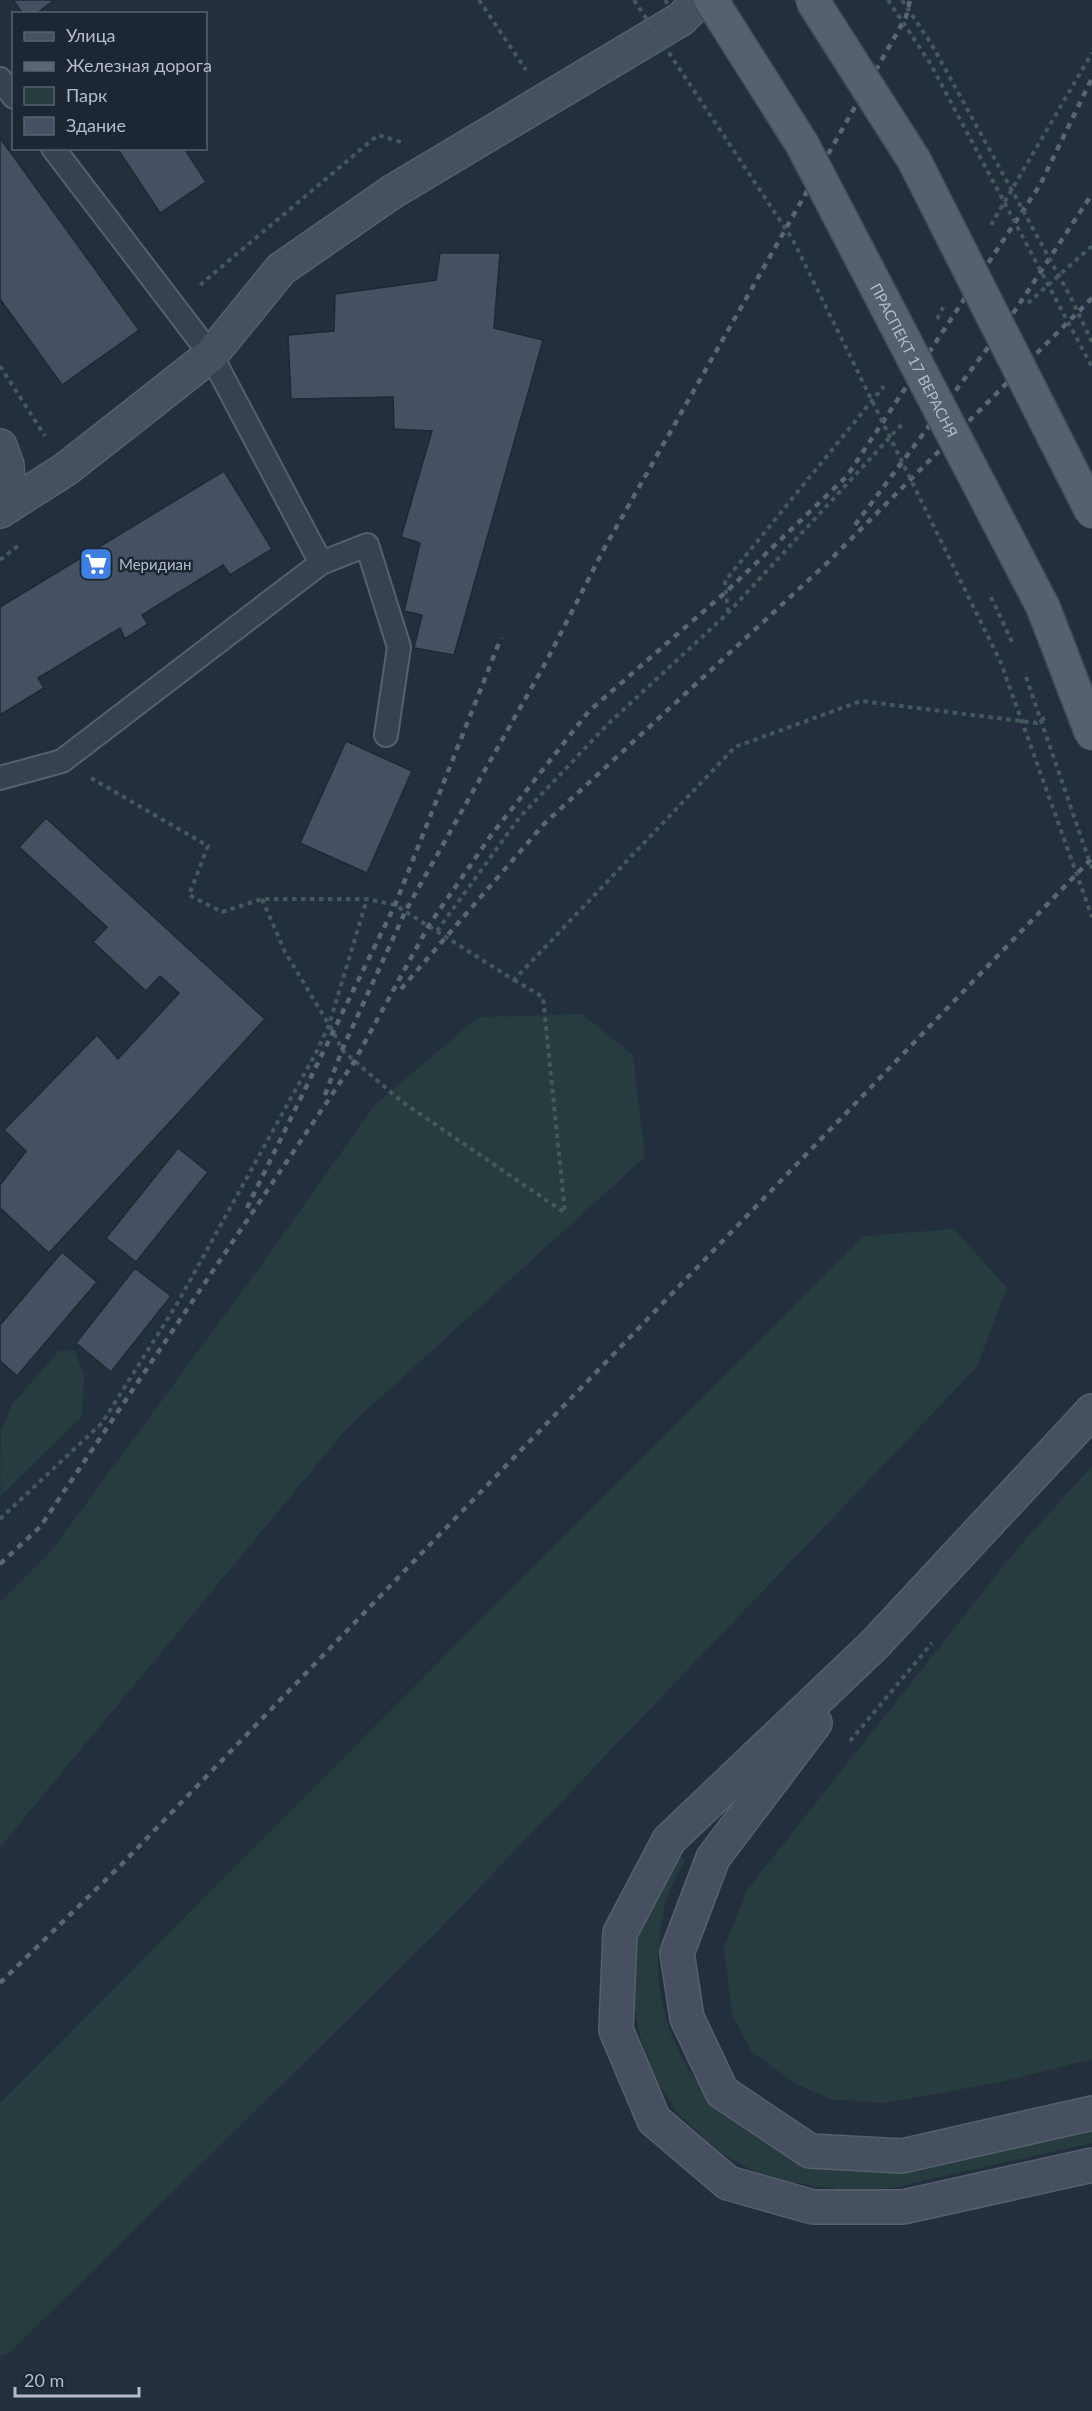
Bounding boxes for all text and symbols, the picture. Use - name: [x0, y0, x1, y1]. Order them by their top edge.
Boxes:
- legend: [12, 12, 207, 150]
- text: Улица: [66, 24, 116, 46]
- text: Железная дорога: [66, 54, 212, 76]
- text: Парк: [66, 84, 108, 106]
- text: Здание: [66, 114, 126, 136]
- street label: ПРАСПЕКТ 17 ВЕРАСНЯ: [867, 280, 962, 440]
- supermarket icon: Меридиан: [78, 546, 114, 582]
- place label: Меридиан: [119, 555, 191, 573]
- scale bar: [15, 2360, 140, 2398]
- text: 20 m: [24, 2369, 64, 2391]

